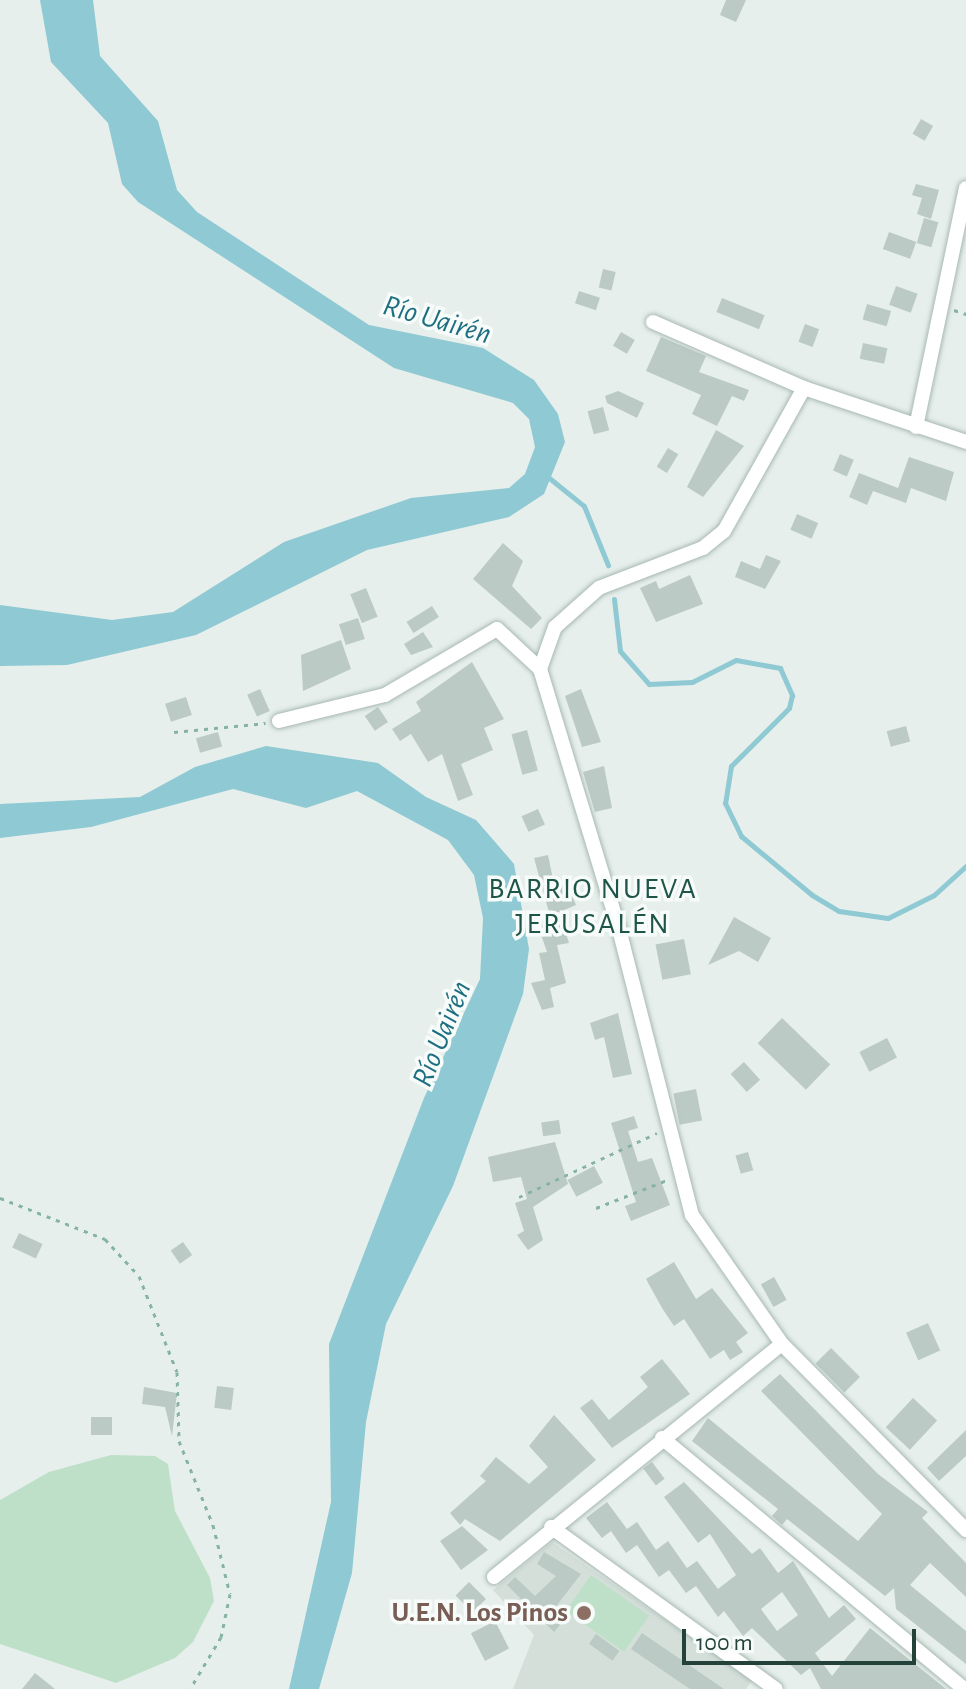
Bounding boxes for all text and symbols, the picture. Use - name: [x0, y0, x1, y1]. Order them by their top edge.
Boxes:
- water label: Río Uairén: [379, 287, 495, 353]
- district label: BARRIO NUEVA JERUSALÉN: [488, 871, 698, 942]
- water label: Río Uairén: [405, 976, 479, 1092]
- place label: U.E.N. Los Pinos: [392, 1596, 568, 1630]
- marker: U.E.N. Los Pinos: [575, 1604, 593, 1622]
- scale bar: [686, 1613, 920, 1663]
- text: 100 m: [696, 1631, 753, 1655]

